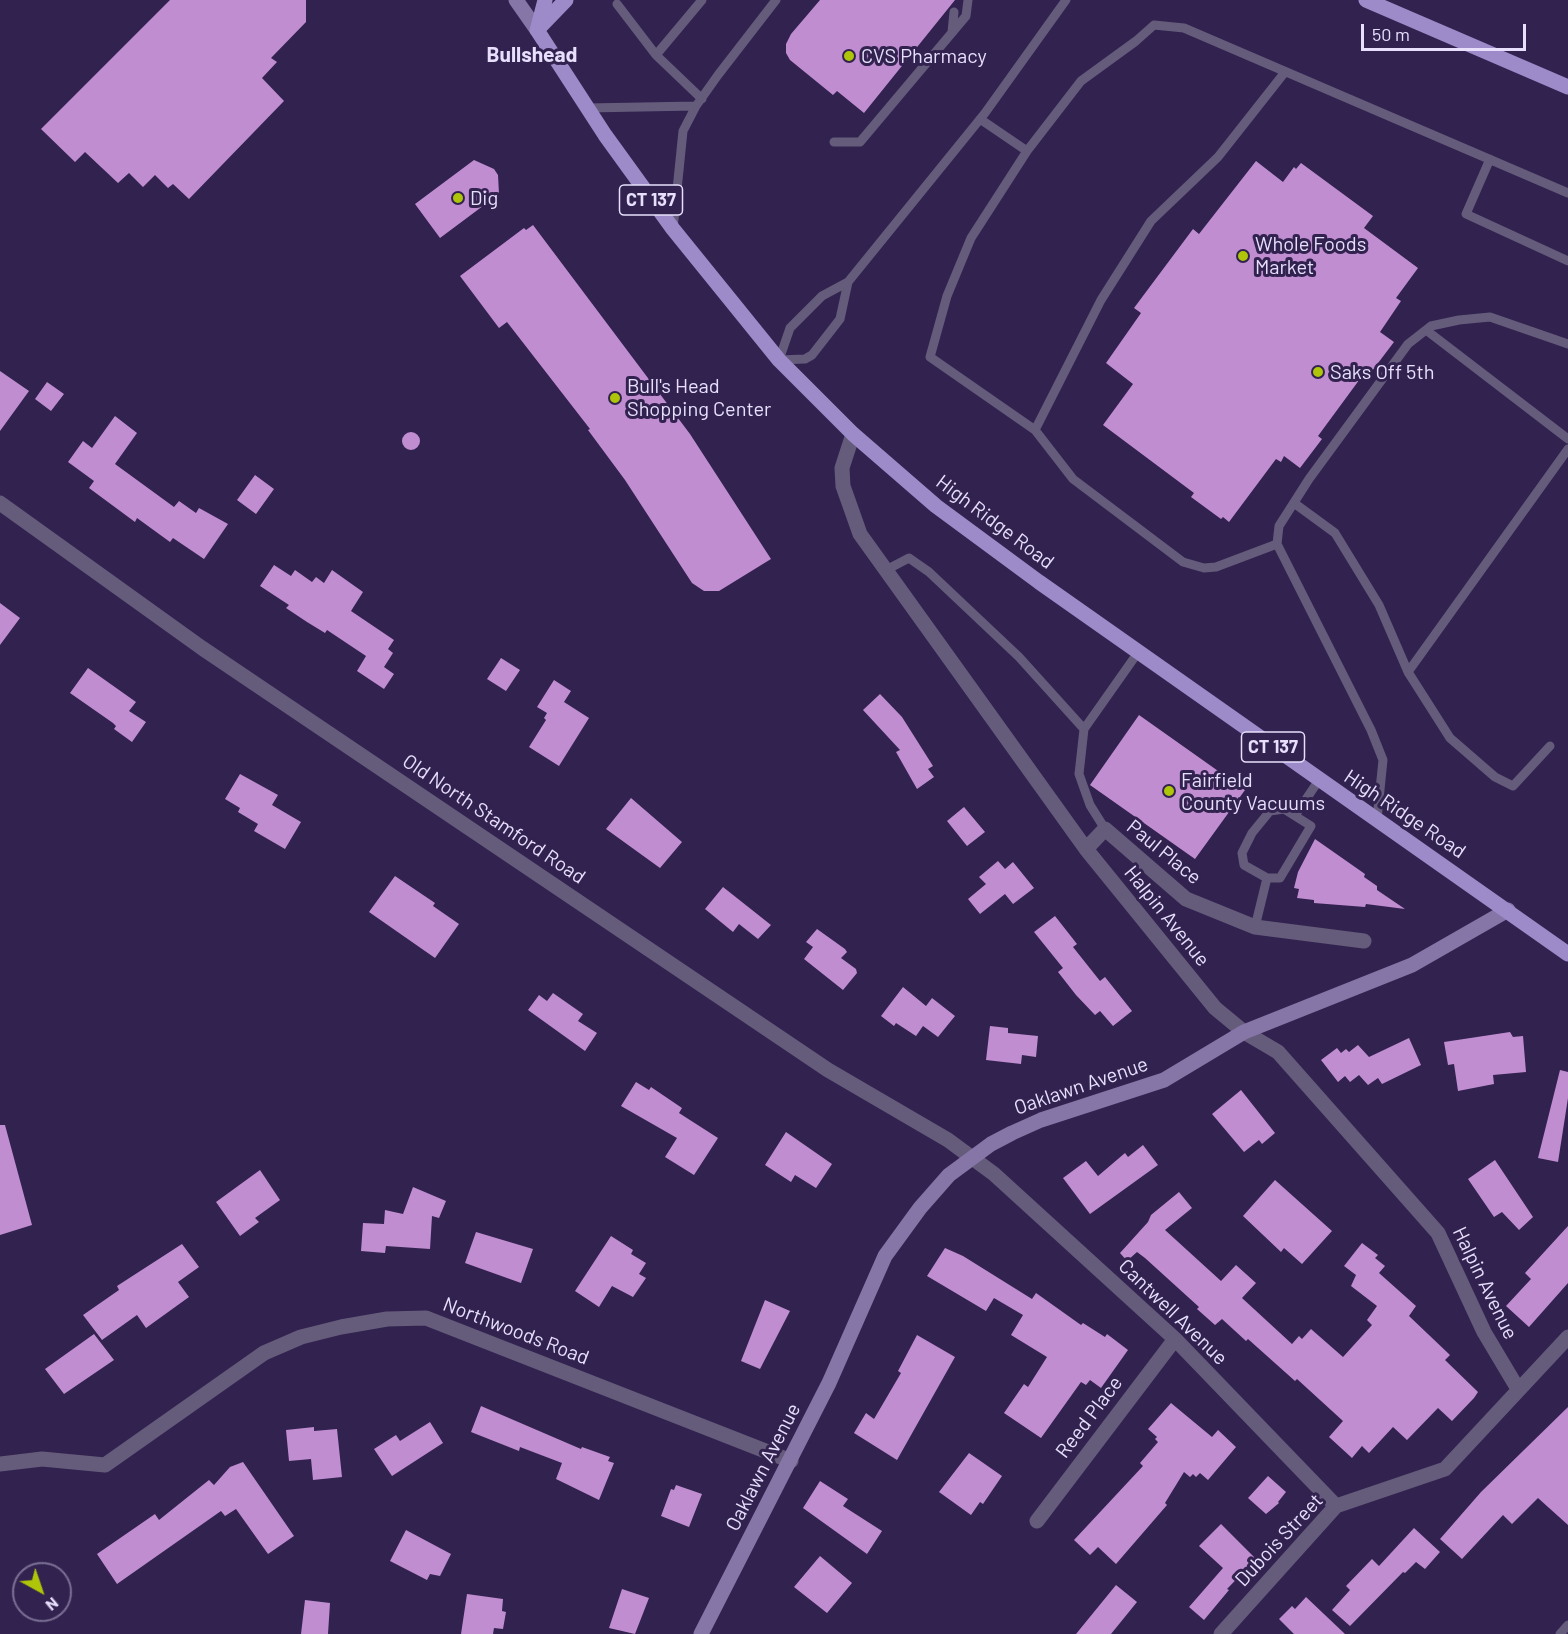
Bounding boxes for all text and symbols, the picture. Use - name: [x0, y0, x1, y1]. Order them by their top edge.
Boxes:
- scale bar: [1364, 12, 1529, 50]
- text: 50 m: [1372, 23, 1410, 45]
- district label: Bullshead: [487, 42, 577, 68]
- place label: CVS Pharmacy: [861, 44, 987, 68]
- marker: CVS Pharmacy: [842, 49, 856, 63]
- road number: CT 137: [620, 185, 682, 215]
- place label: Dig: [470, 186, 498, 210]
- marker: Dig: [451, 191, 465, 205]
- place label: Whole Foods Market: [1255, 232, 1366, 279]
- marker: Whole Foods Market: [1236, 249, 1250, 263]
- place label: Saks Off 5th: [1330, 360, 1434, 384]
- marker: Saks Off 5th: [1311, 365, 1325, 379]
- place label: Bull's Head Shopping Center: [627, 374, 771, 421]
- marker: Bull's Head Shopping Center: [608, 391, 622, 405]
- street label: High Ridge Road: [931, 470, 1059, 574]
- road number: CT 137: [1242, 732, 1304, 762]
- street label: Old North Stamford Road: [398, 749, 590, 889]
- street label: High Ridge Road: [1340, 764, 1470, 864]
- place label: Fairfield County Vacuums: [1181, 768, 1325, 815]
- marker: Fairfield County Vacuums: [1162, 784, 1176, 798]
- street label: Paul Place: [1122, 815, 1206, 889]
- street label: Halpin Avenue: [1119, 861, 1215, 971]
- street label: Oaklawn Avenue: [1011, 1052, 1151, 1120]
- street label: Halpin Avenue: [1447, 1223, 1523, 1343]
- street label: Cantwell Avenue: [1114, 1254, 1232, 1370]
- street label: Northwoods Road: [440, 1292, 592, 1370]
- street label: Reed Place: [1051, 1371, 1127, 1463]
- street label: Oaklawn Avenue: [721, 1399, 805, 1535]
- street label: Dubois Street: [1230, 1489, 1328, 1591]
- north arrow: [12, 1562, 72, 1622]
- text: N: [42, 1594, 63, 1615]

